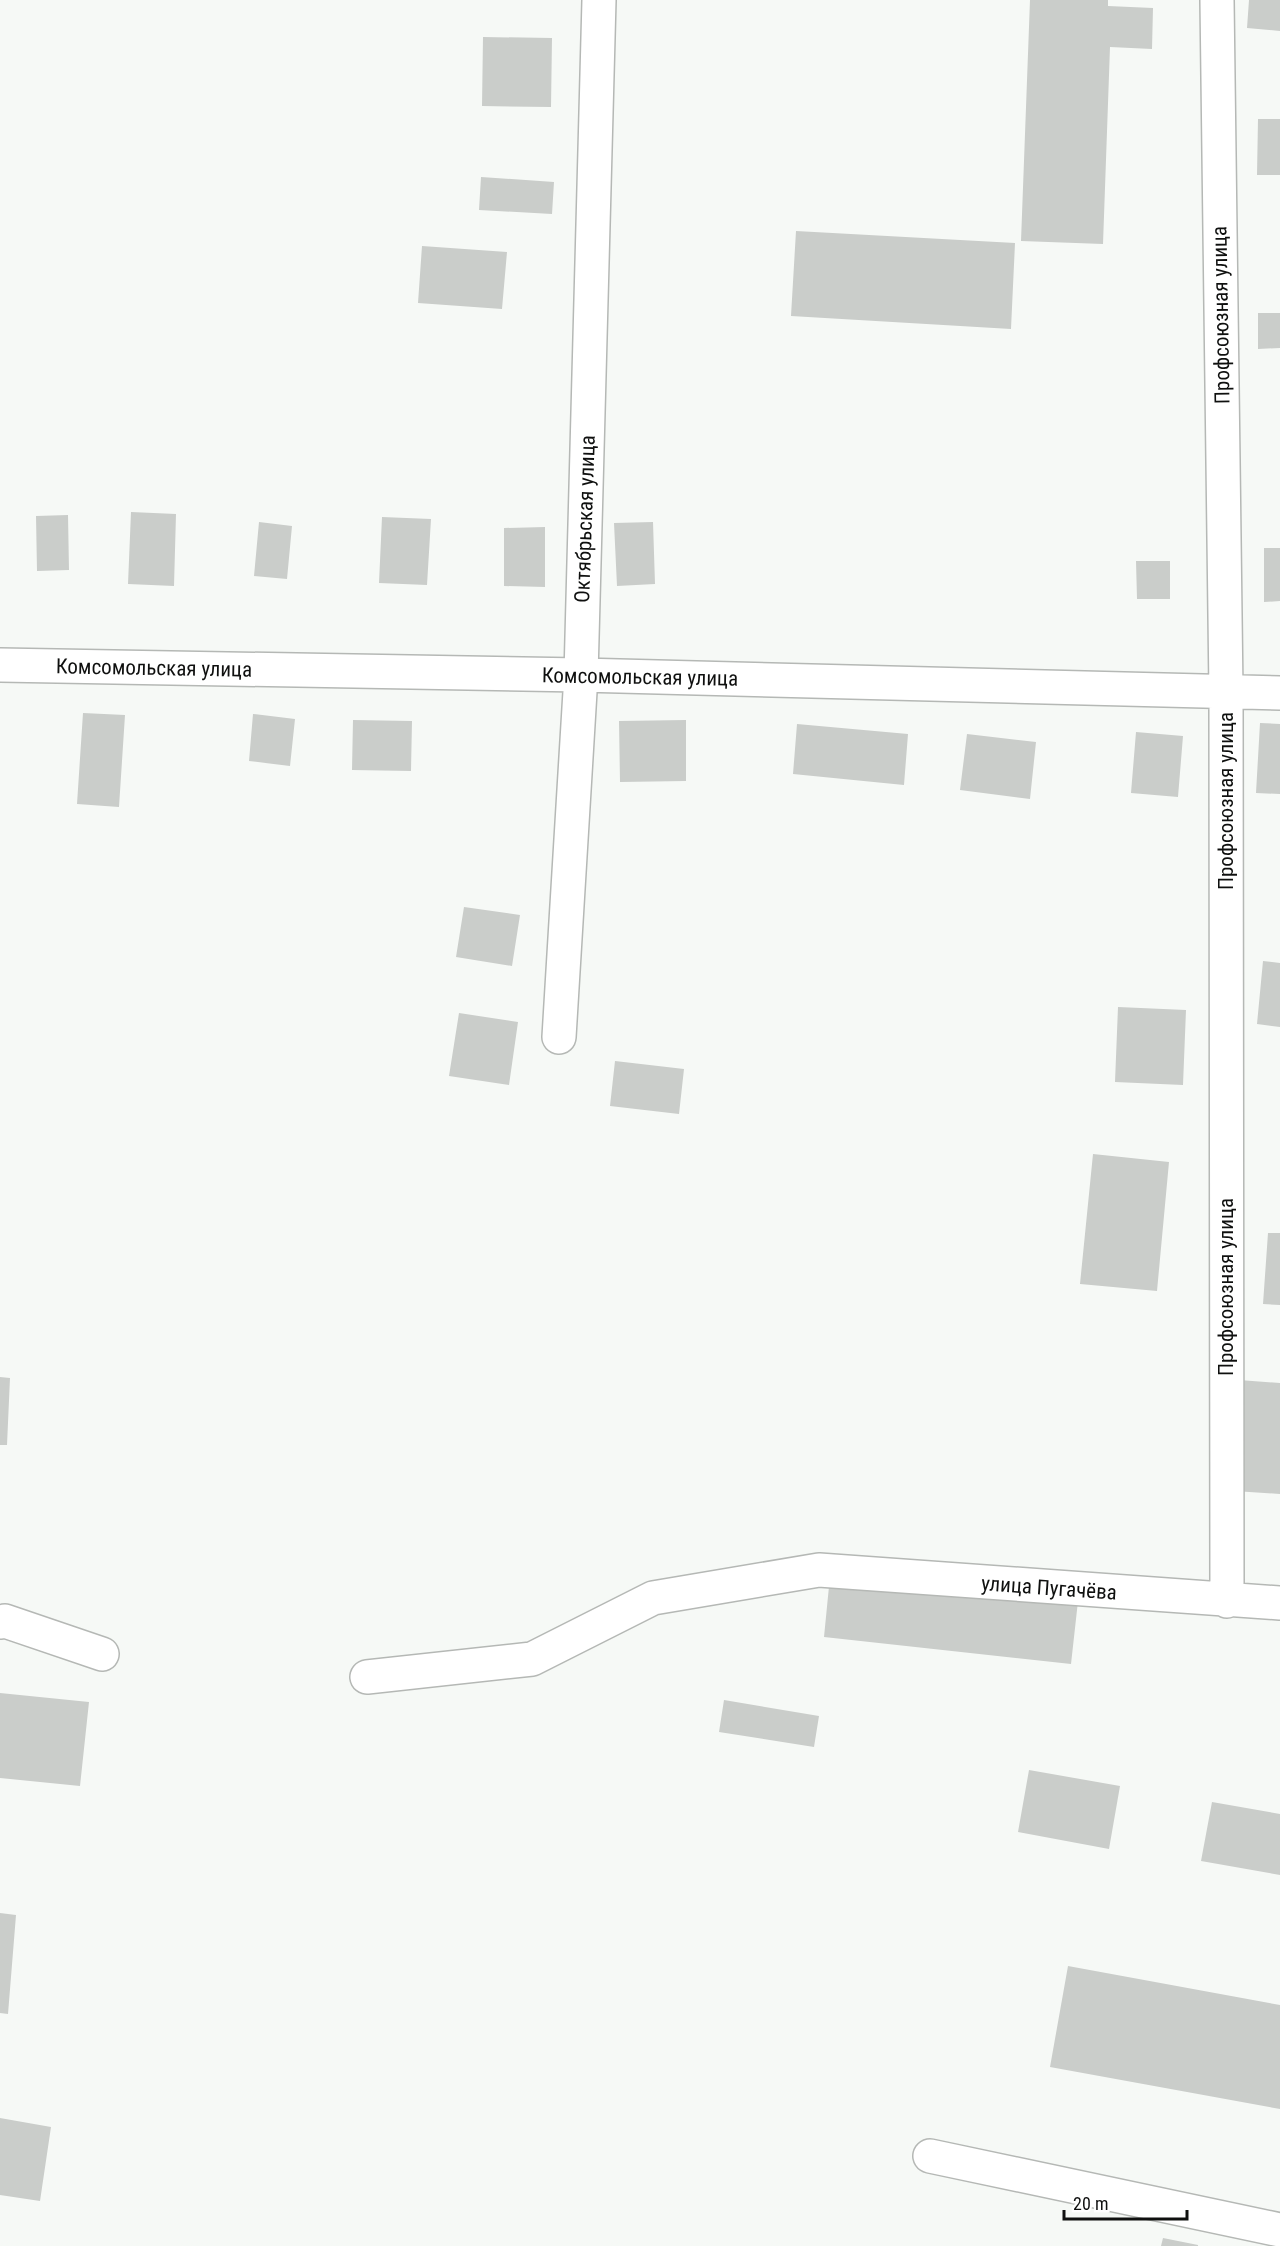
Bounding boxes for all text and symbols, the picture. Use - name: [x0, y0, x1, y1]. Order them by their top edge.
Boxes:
- street label: Профсоюзная улица: [1207, 226, 1235, 404]
- street label: Октябрьская улица: [570, 435, 600, 603]
- street label: Комсомольская улица: [56, 654, 252, 682]
- street label: Комсомольская улица: [542, 663, 738, 691]
- street label: Профсоюзная улица: [1214, 712, 1238, 890]
- street label: Профсоюзная улица: [1214, 1198, 1238, 1376]
- street label: улица Пугачёва: [980, 1571, 1118, 1605]
- scale bar: [1064, 2183, 1187, 2221]
- text: 20 m: [1073, 2193, 1108, 2214]

